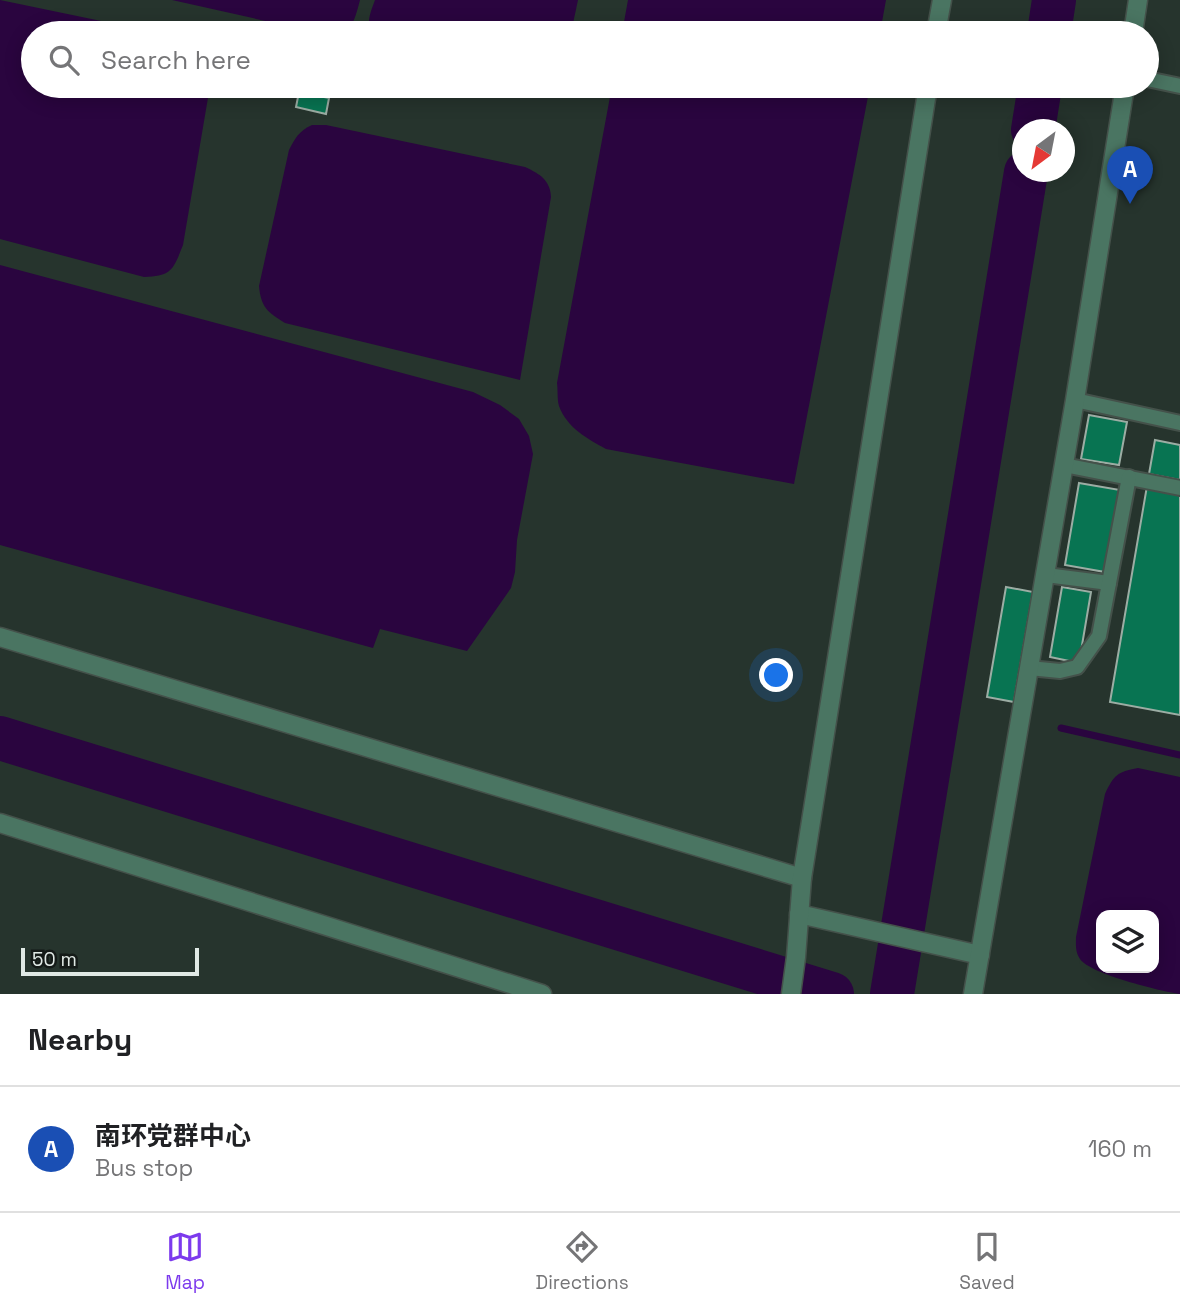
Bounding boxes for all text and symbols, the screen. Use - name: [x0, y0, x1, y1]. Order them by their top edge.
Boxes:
- search box: [21, 21, 1159, 98]
- icon: search: [45, 41, 83, 79]
- text: Search here: [101, 43, 251, 77]
- north arrow: [1012, 119, 1075, 182]
- pin: A: [1107, 146, 1153, 204]
- your location: [759, 658, 793, 692]
- map controls: [1096, 910, 1159, 973]
- button: layers: [1096, 910, 1159, 973]
- scale bar: [21, 945, 200, 977]
- text: 50 m: [32, 947, 77, 972]
- text: Nearby: [28, 1020, 132, 1059]
- text: 南环党群中心: [95, 1119, 251, 1153]
- text: A: [44, 1134, 58, 1164]
- text: 160 m: [1088, 1134, 1152, 1164]
- text: Bus stop: [95, 1153, 193, 1183]
- tab: Map: [165, 1228, 205, 1295]
- tab: Directions: [536, 1228, 629, 1295]
- tab: Saved: [959, 1228, 1015, 1295]

